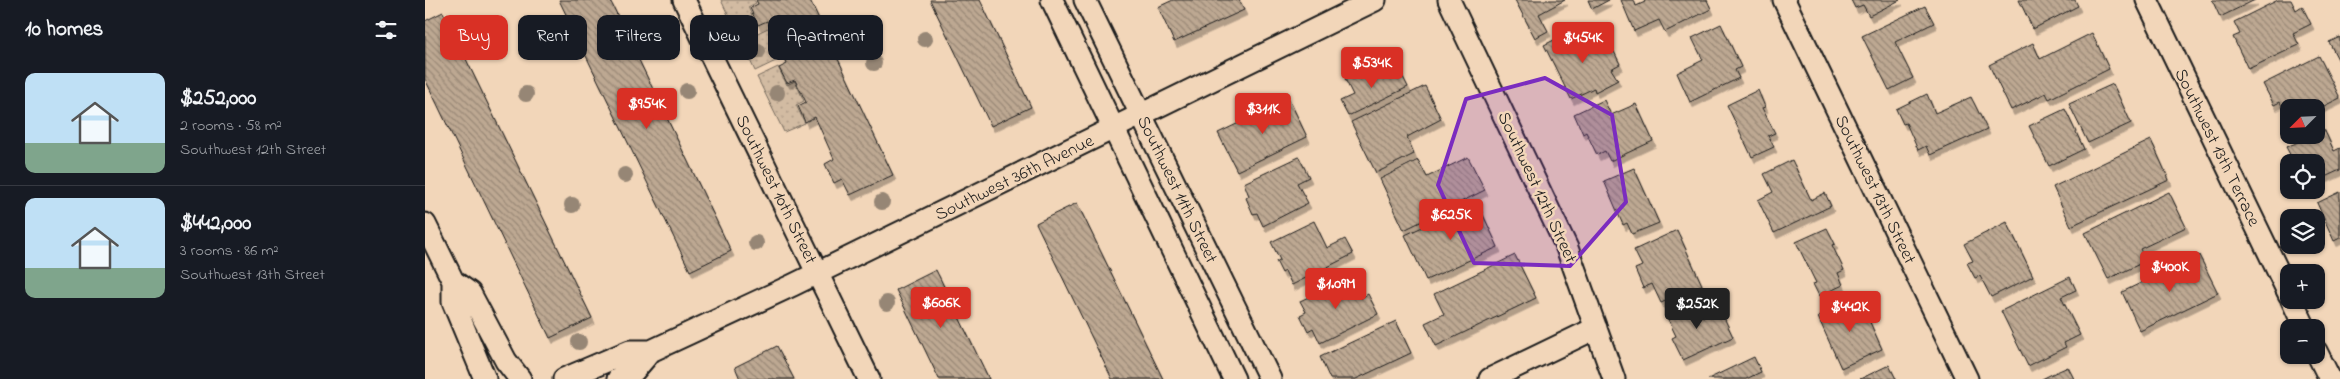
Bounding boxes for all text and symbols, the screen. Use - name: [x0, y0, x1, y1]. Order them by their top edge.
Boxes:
- text: 10 homes: [25, 15, 103, 45]
- chip: Buy: [440, 15, 508, 60]
- chip: Rent: [518, 15, 587, 60]
- chip: Filters: [597, 15, 680, 60]
- chip: New: [690, 15, 758, 60]
- chip: Apartment: [768, 15, 883, 60]
- icon: filters: [372, 16, 400, 44]
- pin: $454K: [1548, 22, 1618, 64]
- text: $454K: [1563, 26, 1603, 50]
- pin: $534K: [1337, 46, 1407, 89]
- text: $534K: [1352, 51, 1392, 75]
- street label: Southwest 13th Terrace: [2167, 64, 2266, 232]
- text: $252,000: [180, 84, 256, 114]
- pin: $954K: [612, 88, 682, 130]
- text: $954K: [628, 92, 666, 116]
- pin: $311K: [1228, 92, 1298, 135]
- icon: home: [65, 93, 125, 153]
- text: $311K: [1246, 97, 1280, 121]
- north arrow: [2280, 99, 2325, 144]
- map controls: [2280, 99, 2325, 364]
- street label: Southwest 12th Street: [1490, 108, 1583, 268]
- street label: Southwest 10th Street: [728, 111, 823, 269]
- street label: Southwest 13th Street: [1827, 111, 1922, 269]
- street label: Southwest 11th Street: [1129, 112, 1223, 268]
- text: 2 rooms · 58 m²: [180, 114, 282, 138]
- street label: Southwest 36th Avenue: [931, 129, 1099, 229]
- text: Southwest 12th Street: [180, 138, 326, 162]
- button: locate: [2280, 154, 2325, 199]
- pin: $625K: [1416, 198, 1486, 241]
- text: $625K: [1430, 203, 1472, 227]
- text: $442,000: [180, 209, 251, 239]
- button: layers: [2280, 209, 2325, 254]
- icon: home: [65, 218, 125, 278]
- text: 3 rooms · 86 m²: [180, 239, 278, 263]
- pin: $400K: [2135, 250, 2205, 293]
- text: $400K: [2151, 255, 2189, 279]
- text: Southwest 13th Street: [180, 263, 325, 287]
- button: +: [2280, 264, 2325, 309]
- pin: $1.09M: [1295, 268, 1377, 310]
- text: $1.09M: [1316, 272, 1356, 296]
- pin: $606K: [906, 286, 976, 329]
- pin: $252K: [1662, 288, 1732, 330]
- pin: $442K: [1815, 290, 1885, 333]
- text: $606K: [922, 291, 960, 315]
- text: $252K: [1676, 292, 1718, 316]
- text: $442K: [1831, 295, 1869, 319]
- button: −: [2280, 319, 2325, 364]

